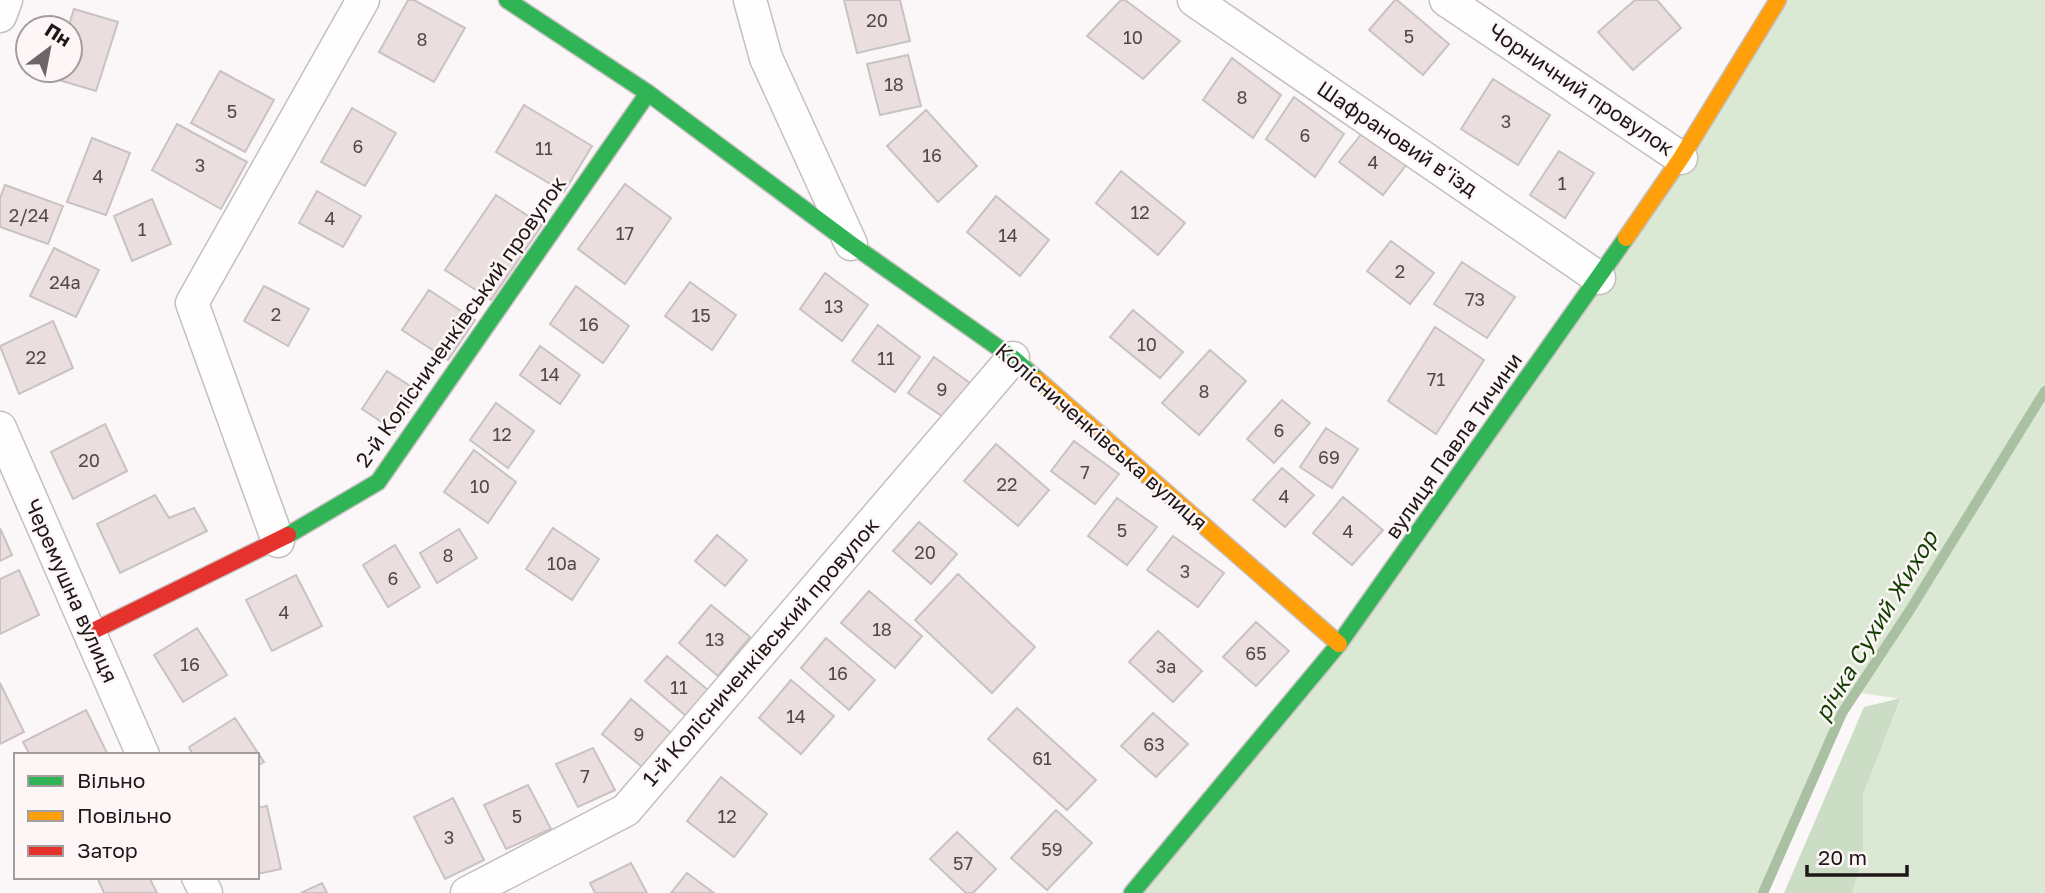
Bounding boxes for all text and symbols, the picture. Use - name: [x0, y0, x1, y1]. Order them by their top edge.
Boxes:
- house number: 20: [866, 9, 888, 31]
- north arrow: [14, 14, 84, 84]
- street label: Чорничний провулок: [1484, 17, 1679, 161]
- text: Пн: [41, 18, 75, 51]
- house number: 5: [1404, 25, 1414, 47]
- house number: 10: [1123, 26, 1143, 48]
- house number: 8: [417, 28, 427, 50]
- house number: 18: [884, 73, 904, 95]
- street label: Шафрановий в'їзд: [1312, 75, 1483, 202]
- house number: 8: [1237, 86, 1247, 108]
- house number: 5: [227, 100, 237, 122]
- house number: 3: [1501, 110, 1511, 132]
- house number: 6: [1300, 124, 1310, 146]
- house number: 6: [353, 135, 363, 157]
- house number: 11: [535, 137, 553, 159]
- house number: 16: [922, 144, 942, 166]
- house number: 4: [1368, 151, 1379, 173]
- house number: 3: [195, 154, 205, 176]
- house number: 4: [93, 165, 104, 187]
- street label: 2-й Колісниченківський провулок: [349, 171, 571, 472]
- house number: 1: [1558, 172, 1567, 194]
- house number: 12: [1130, 201, 1150, 223]
- house number: 2/24: [9, 204, 49, 226]
- house number: 4: [325, 207, 336, 229]
- house number: 1: [138, 218, 147, 240]
- house number: 17: [616, 222, 634, 244]
- house number: 14: [998, 224, 1018, 246]
- house number: 2: [1395, 260, 1405, 282]
- house number: 24а: [49, 271, 81, 293]
- house number: 73: [1465, 288, 1485, 310]
- house number: 13: [824, 295, 844, 317]
- house number: 2: [271, 303, 281, 325]
- house number: 15: [691, 304, 711, 326]
- house number: 16: [579, 313, 599, 335]
- house number: 10: [1137, 333, 1157, 355]
- street label: Колісниченківська вулиця: [990, 337, 1213, 535]
- house number: 22: [26, 346, 46, 368]
- house number: 11: [877, 347, 895, 369]
- street label: вулиця Павла Тичини: [1379, 347, 1527, 543]
- house number: 14: [540, 363, 560, 385]
- house number: 71: [1427, 368, 1445, 390]
- house number: 9: [937, 378, 947, 400]
- house number: 8: [1199, 380, 1209, 402]
- house number: 6: [1274, 419, 1284, 441]
- house number: 12: [492, 423, 512, 445]
- house number: 69: [1318, 446, 1340, 468]
- house number: 20: [78, 449, 100, 471]
- house number: 7: [1080, 461, 1090, 483]
- house number: 22: [997, 473, 1017, 495]
- house number: 10: [470, 475, 490, 497]
- house number: 4: [1279, 485, 1290, 507]
- street label: Черемушна вулиця: [20, 495, 124, 686]
- street label: 1-й Колісниченківський провулок: [636, 512, 884, 791]
- house number: 5: [1117, 519, 1127, 541]
- house number: 4: [1343, 520, 1354, 542]
- water label: річка Сухий Жихор: [1807, 524, 1944, 725]
- house number: 20: [914, 541, 936, 563]
- house number: 8: [443, 544, 453, 566]
- house number: 10а: [547, 552, 577, 574]
- house number: 3: [1180, 560, 1190, 582]
- house number: 6: [388, 567, 398, 589]
- house number: 4: [279, 601, 290, 623]
- house number: 18: [872, 618, 892, 640]
- house number: 13: [705, 628, 725, 650]
- house number: 65: [1245, 642, 1267, 664]
- house number: 16: [180, 653, 200, 675]
- house number: 3а: [1156, 655, 1176, 677]
- house number: 16: [828, 662, 848, 684]
- house number: 11: [670, 676, 688, 698]
- house number: 14: [786, 705, 806, 727]
- house number: 9: [634, 723, 644, 745]
- house number: 63: [1143, 733, 1165, 755]
- house number: 61: [1032, 747, 1052, 769]
- legend: [14, 753, 259, 879]
- house number: 7: [580, 765, 590, 787]
- text: Вільно: [77, 767, 145, 793]
- text: Повільно: [77, 802, 172, 828]
- house number: 5: [512, 805, 522, 827]
- house number: 12: [717, 805, 737, 827]
- house number: 3: [444, 826, 454, 848]
- scale bar: [1807, 834, 1907, 878]
- text: Затор: [77, 837, 138, 863]
- house number: 59: [1041, 838, 1063, 860]
- text: 20 m: [1818, 844, 1867, 870]
- house number: 57: [953, 852, 973, 874]

